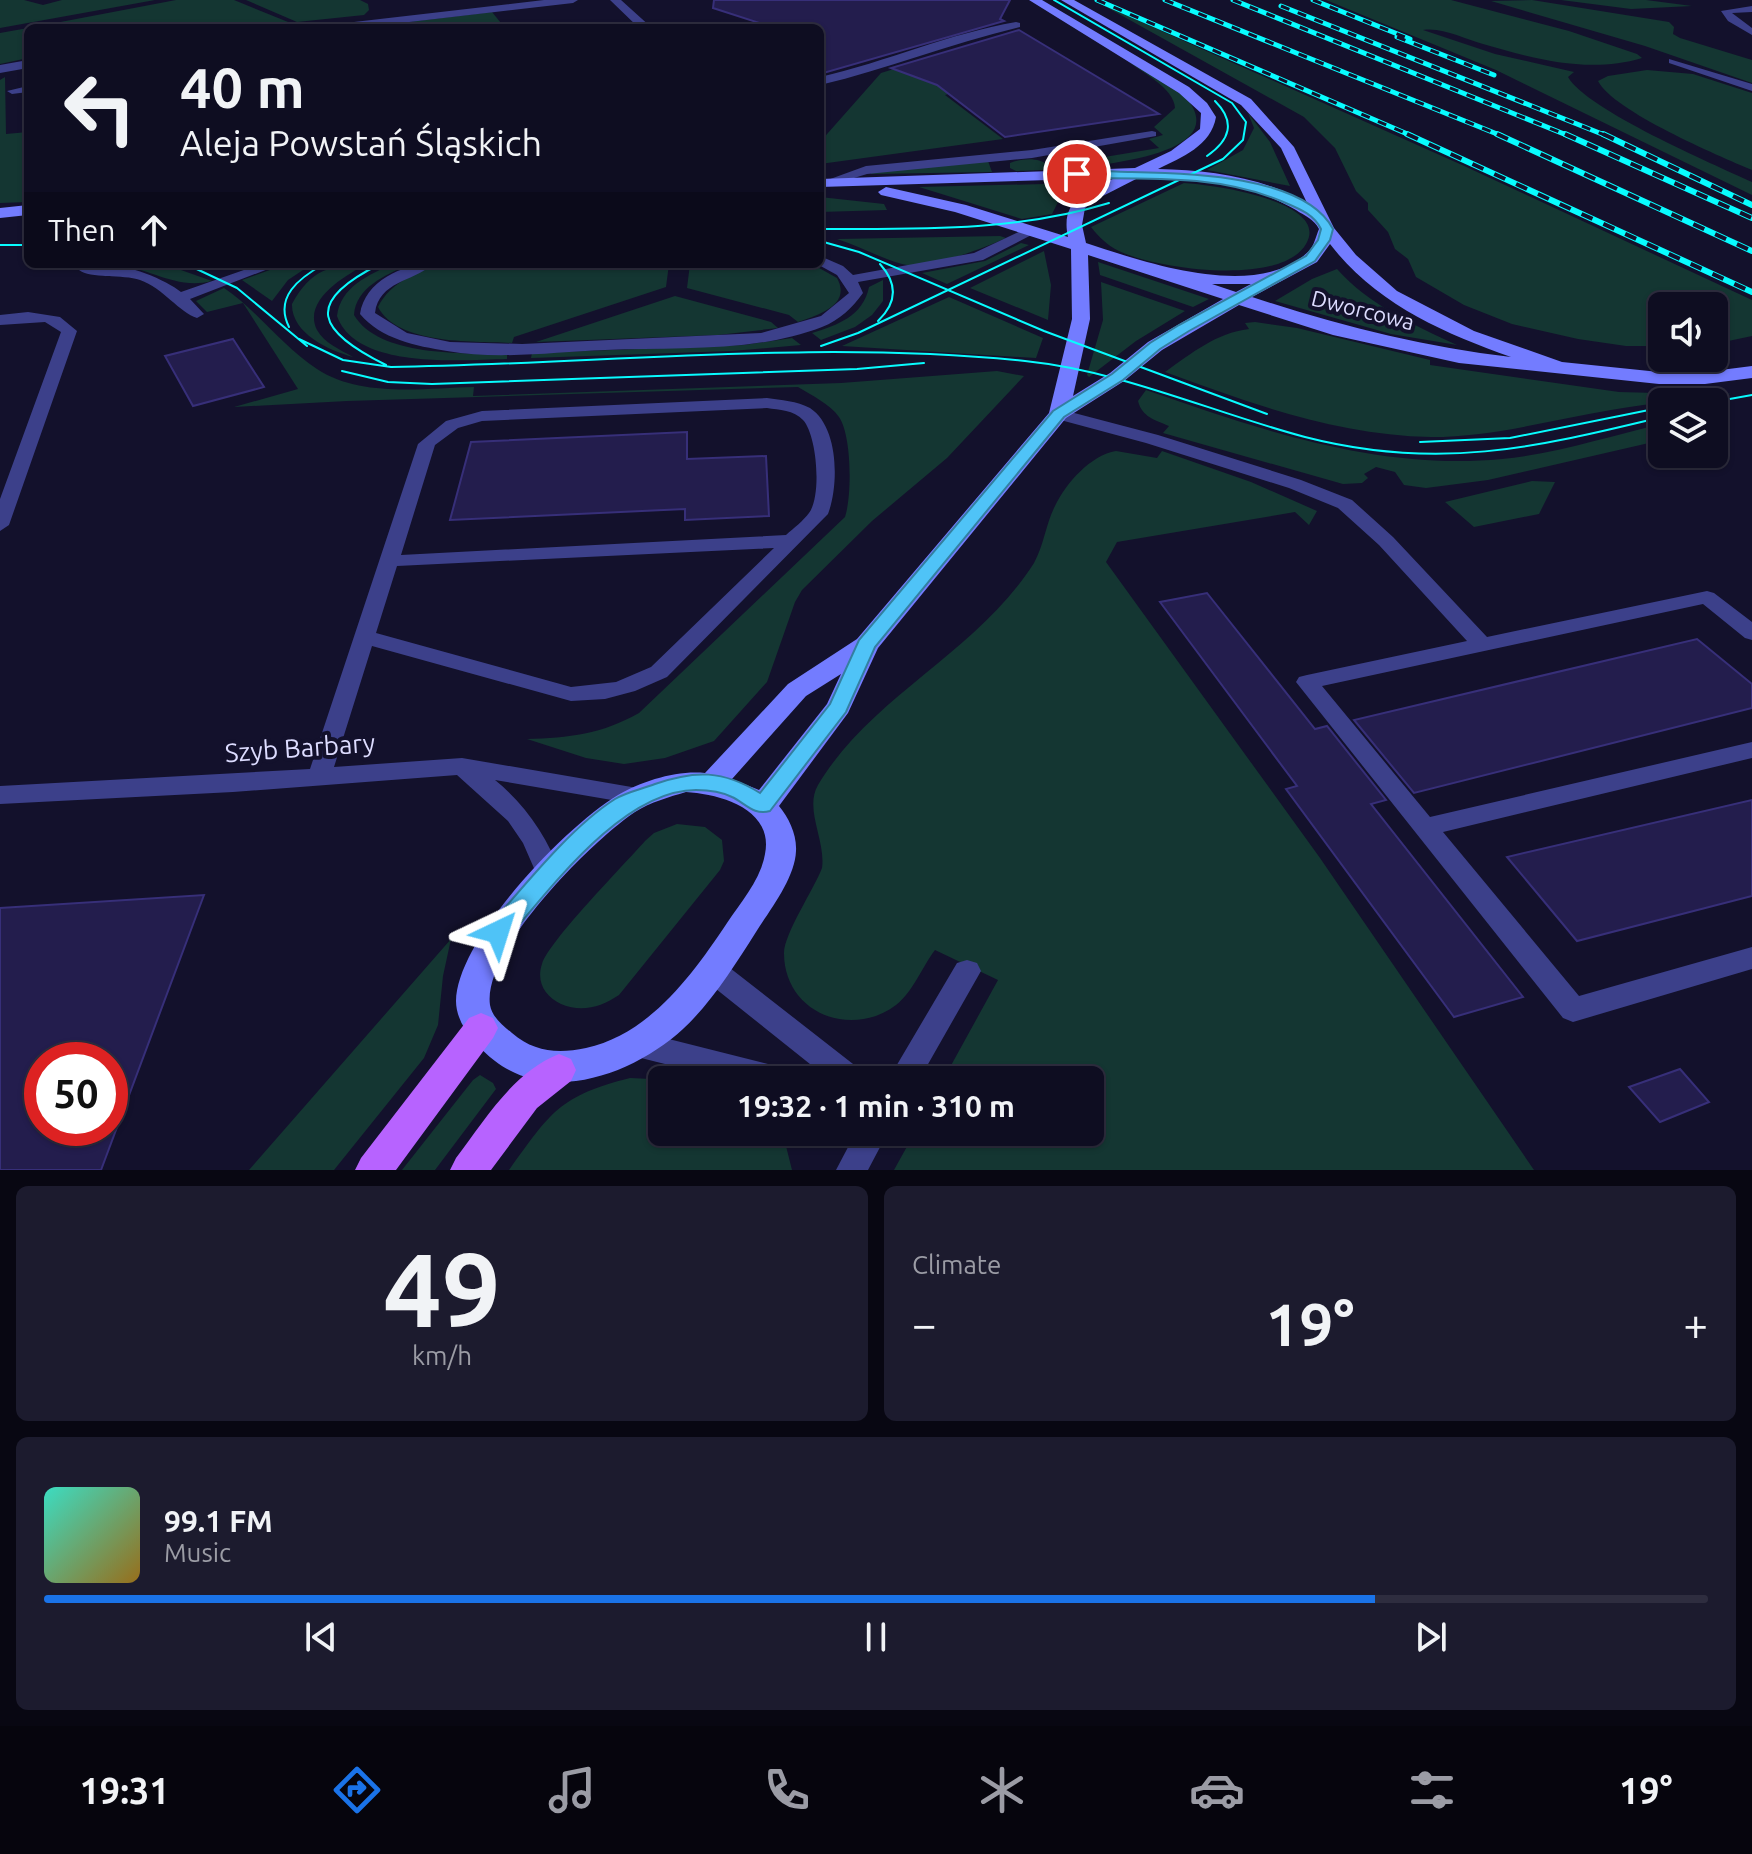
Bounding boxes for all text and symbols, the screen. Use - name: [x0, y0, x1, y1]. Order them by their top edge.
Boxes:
- icon: left: [48, 56, 152, 160]
- text: 40 m: [180, 56, 305, 119]
- text: Aleja Powstań Śląskich: [180, 122, 542, 163]
- pin: [1043, 140, 1111, 208]
- icon: arrive: [1055, 152, 1099, 196]
- icon: ahead: [132, 208, 176, 252]
- text: Then: [48, 213, 116, 247]
- street label: Dworcowa: [1309, 285, 1417, 334]
- map controls: [1648, 292, 1728, 468]
- button: sound: [1648, 292, 1728, 372]
- button: layers: [1648, 388, 1728, 468]
- street label: Szyb Barbary: [224, 728, 376, 767]
- position arrow: [456, 890, 540, 974]
- speed limit sign: 50: [24, 1042, 128, 1146]
- text: 19:32 · 1 min · 310 m: [737, 1089, 1015, 1123]
- text: 49: [383, 1230, 501, 1347]
- text: Climate: [912, 1250, 1001, 1279]
- text: 19°: [1266, 1290, 1354, 1357]
- text: −: [912, 1299, 937, 1348]
- text: +: [1683, 1299, 1708, 1348]
- text: km/h: [412, 1341, 472, 1370]
- text: 99.1 FM: [164, 1504, 273, 1538]
- text: Music: [164, 1538, 231, 1567]
- icon: previous: [299, 1615, 343, 1659]
- icon: pause: [854, 1615, 898, 1659]
- icon: next: [1409, 1615, 1453, 1659]
- icon: directions: [329, 1762, 385, 1818]
- icon: music: [544, 1762, 600, 1818]
- icon: phone: [759, 1762, 815, 1818]
- icon: climate: [974, 1762, 1030, 1818]
- icon: car: [1189, 1762, 1245, 1818]
- icon: filters: [1404, 1762, 1460, 1818]
- text: 19:31: [80, 1770, 170, 1811]
- text: 19°: [1619, 1770, 1672, 1811]

